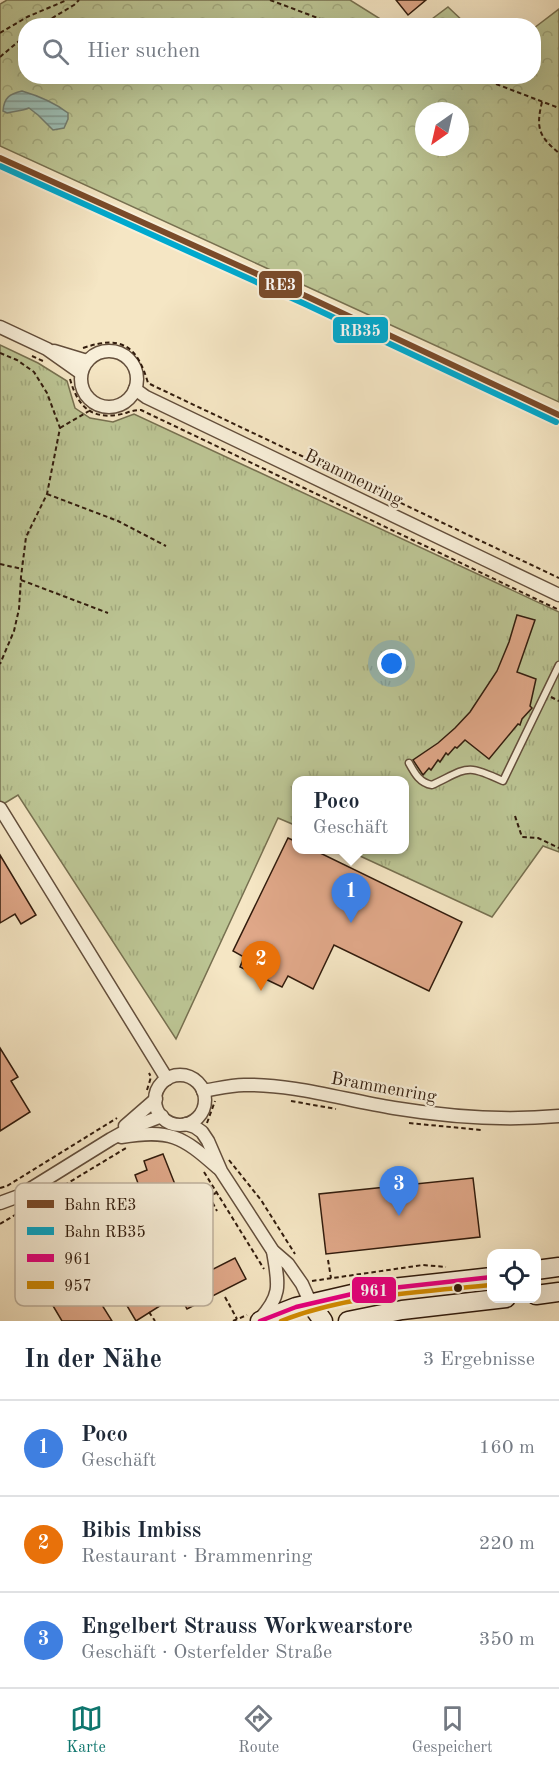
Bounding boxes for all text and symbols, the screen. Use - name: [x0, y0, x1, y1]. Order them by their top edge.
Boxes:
- search box: [18, 18, 541, 84]
- icon: search: [39, 35, 72, 68]
- text: Hier suchen: [87, 40, 200, 62]
- north arrow: [415, 102, 469, 156]
- line badge: RE3: [258, 270, 303, 299]
- text: RE3: [264, 278, 296, 294]
- line badge: RB35: [332, 316, 389, 344]
- text: RB35: [339, 324, 381, 340]
- street label: Brammenring: [302, 446, 406, 510]
- your location: [377, 649, 406, 678]
- popup: [292, 776, 409, 854]
- text: Poco: [313, 791, 360, 813]
- text: Geschäft: [313, 818, 388, 838]
- pin: 1: [332, 874, 370, 923]
- pin: 2: [242, 942, 280, 991]
- street label: Brammenring: [330, 1070, 438, 1106]
- pin: 3: [380, 1166, 418, 1216]
- legend: [15, 1183, 213, 1306]
- text: Bahn RE3: [64, 1198, 137, 1214]
- text: Bahn RB35: [64, 1225, 146, 1241]
- map controls: [487, 1249, 541, 1303]
- button: locate: [487, 1249, 541, 1303]
- text: 961: [64, 1252, 92, 1268]
- line badge: 961: [351, 1276, 397, 1304]
- text: 957: [64, 1279, 92, 1295]
- unlabelled marker: [452, 1282, 464, 1294]
- text: 961: [360, 1284, 388, 1300]
- text: In der Nähe: [24, 1347, 162, 1373]
- text: 3 Ergebnisse: [423, 1350, 535, 1370]
- text: Poco: [81, 1424, 128, 1446]
- text: 1: [38, 1438, 49, 1458]
- text: 160 m: [479, 1438, 535, 1458]
- text: Geschäft: [81, 1451, 156, 1471]
- text: Bibis Imbiss: [81, 1520, 201, 1542]
- text: 2: [38, 1534, 49, 1554]
- text: 220 m: [479, 1534, 535, 1554]
- text: Restaurant · Brammenring: [81, 1547, 312, 1567]
- text: Engelbert Strauss Workwearstore: [81, 1616, 413, 1638]
- text: 3: [38, 1630, 49, 1650]
- text: 350 m: [479, 1630, 535, 1650]
- text: Geschäft · Osterfelder Straße: [81, 1643, 332, 1663]
- tab: Karte: [66, 1702, 106, 1758]
- tab: Route: [238, 1702, 279, 1758]
- tab: Gespeichert: [412, 1702, 493, 1758]

